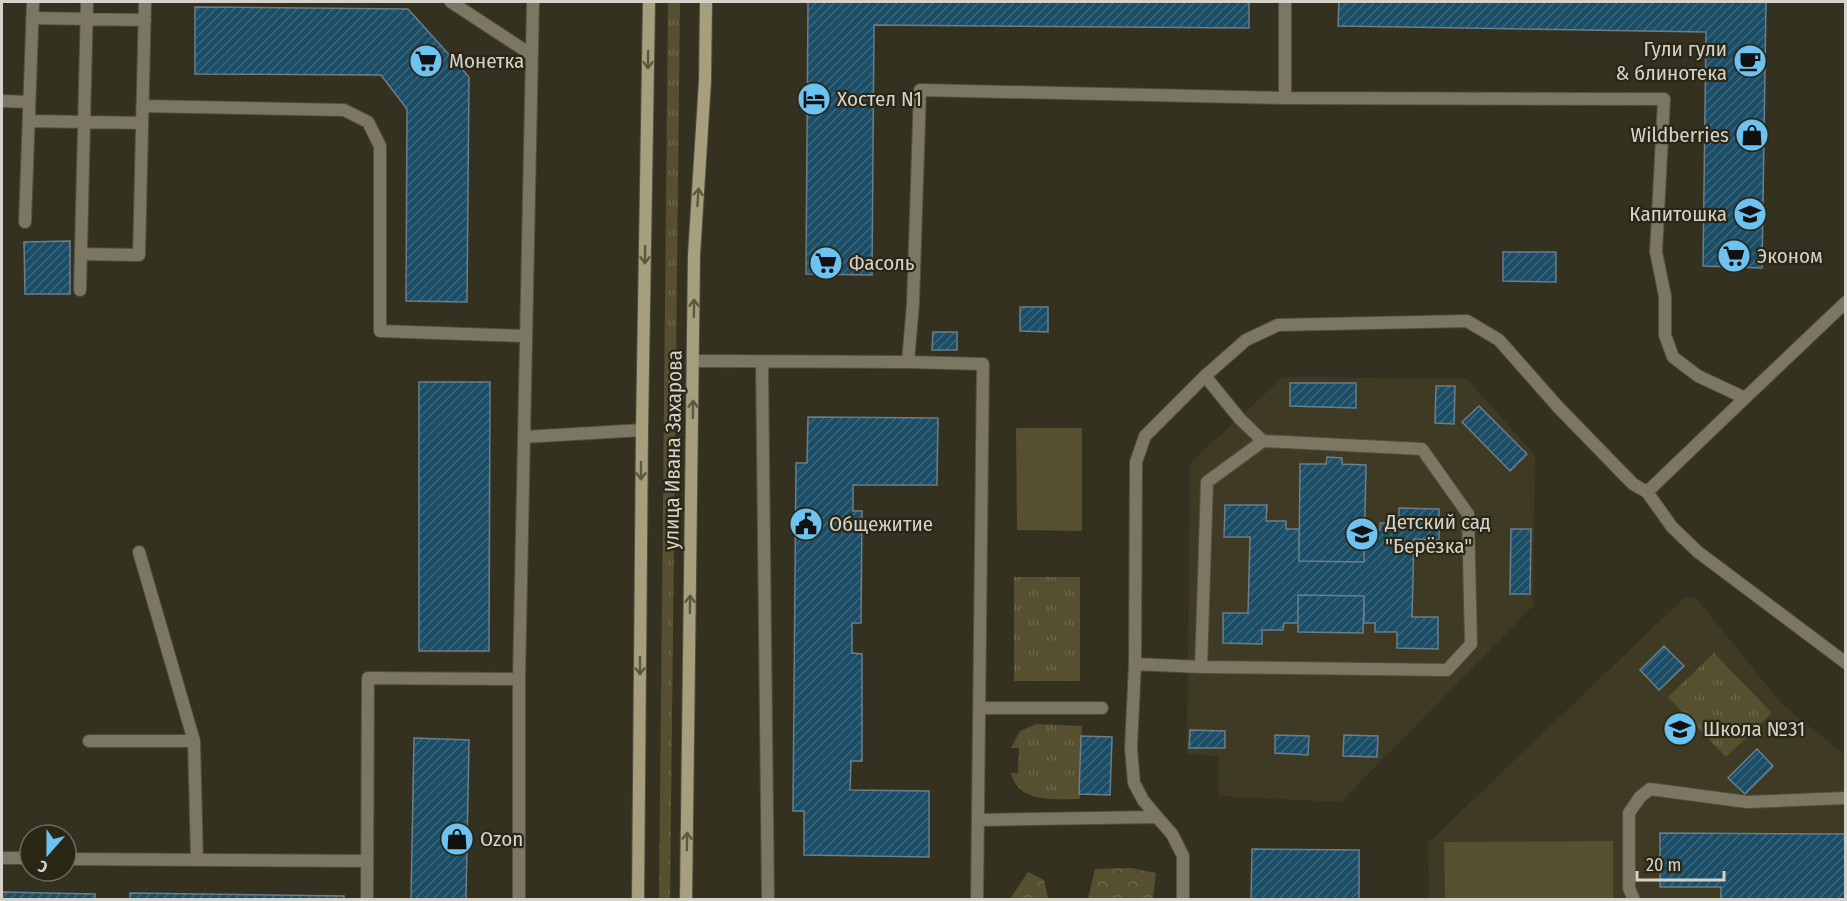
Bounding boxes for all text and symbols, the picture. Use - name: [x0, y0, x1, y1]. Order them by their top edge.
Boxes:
- place label: Гули гули & блинотека: [1615, 36, 1727, 86]
- supermarket icon: Монетка: [408, 43, 444, 79]
- cafe icon: Гули гули & блинотека: [1732, 43, 1768, 79]
- place label: Монетка: [449, 48, 524, 74]
- one-way arrow: [642, 49, 654, 69]
- hotel icon: Хостел N1: [796, 81, 832, 117]
- place label: Хостел N1: [837, 86, 922, 112]
- shop icon: Wildberries: [1734, 117, 1770, 153]
- place label: Wildberries: [1630, 122, 1729, 148]
- one-way arrow: [693, 187, 704, 207]
- school or university icon: Капитошка: [1732, 196, 1768, 232]
- place label: Капитошка: [1629, 201, 1727, 227]
- supermarket icon: Эконом: [1716, 238, 1752, 274]
- place label: Эконом: [1757, 243, 1823, 269]
- one-way arrow: [639, 244, 650, 264]
- supermarket icon: Фасоль: [808, 245, 844, 281]
- place label: Фасоль: [849, 250, 915, 276]
- one-way arrow: [688, 299, 700, 319]
- street label: улица Ивана Захарова: [658, 350, 688, 550]
- one-way arrow: [687, 400, 699, 420]
- one-way arrow: [635, 460, 647, 480]
- public building icon: Общежитие: [788, 506, 824, 542]
- place label: Детский сад "Берёзка": [1384, 509, 1491, 559]
- place label: Общежитие: [829, 511, 933, 537]
- school or university icon: Детский сад "Берёзка": [1344, 516, 1380, 552]
- one-way arrow: [684, 595, 696, 615]
- one-way arrow: [634, 655, 646, 675]
- school or university icon: Школа №31: [1662, 711, 1698, 747]
- place label: Школа №31: [1703, 716, 1805, 742]
- shop icon: Ozon: [439, 821, 475, 857]
- north arrow: [18, 823, 78, 883]
- place label: Ozon: [480, 826, 523, 852]
- one-way arrow: [681, 832, 693, 852]
- scale bar: [1637, 844, 1724, 882]
- text: 20 m: [1646, 854, 1681, 876]
- text: С: [35, 856, 50, 877]

